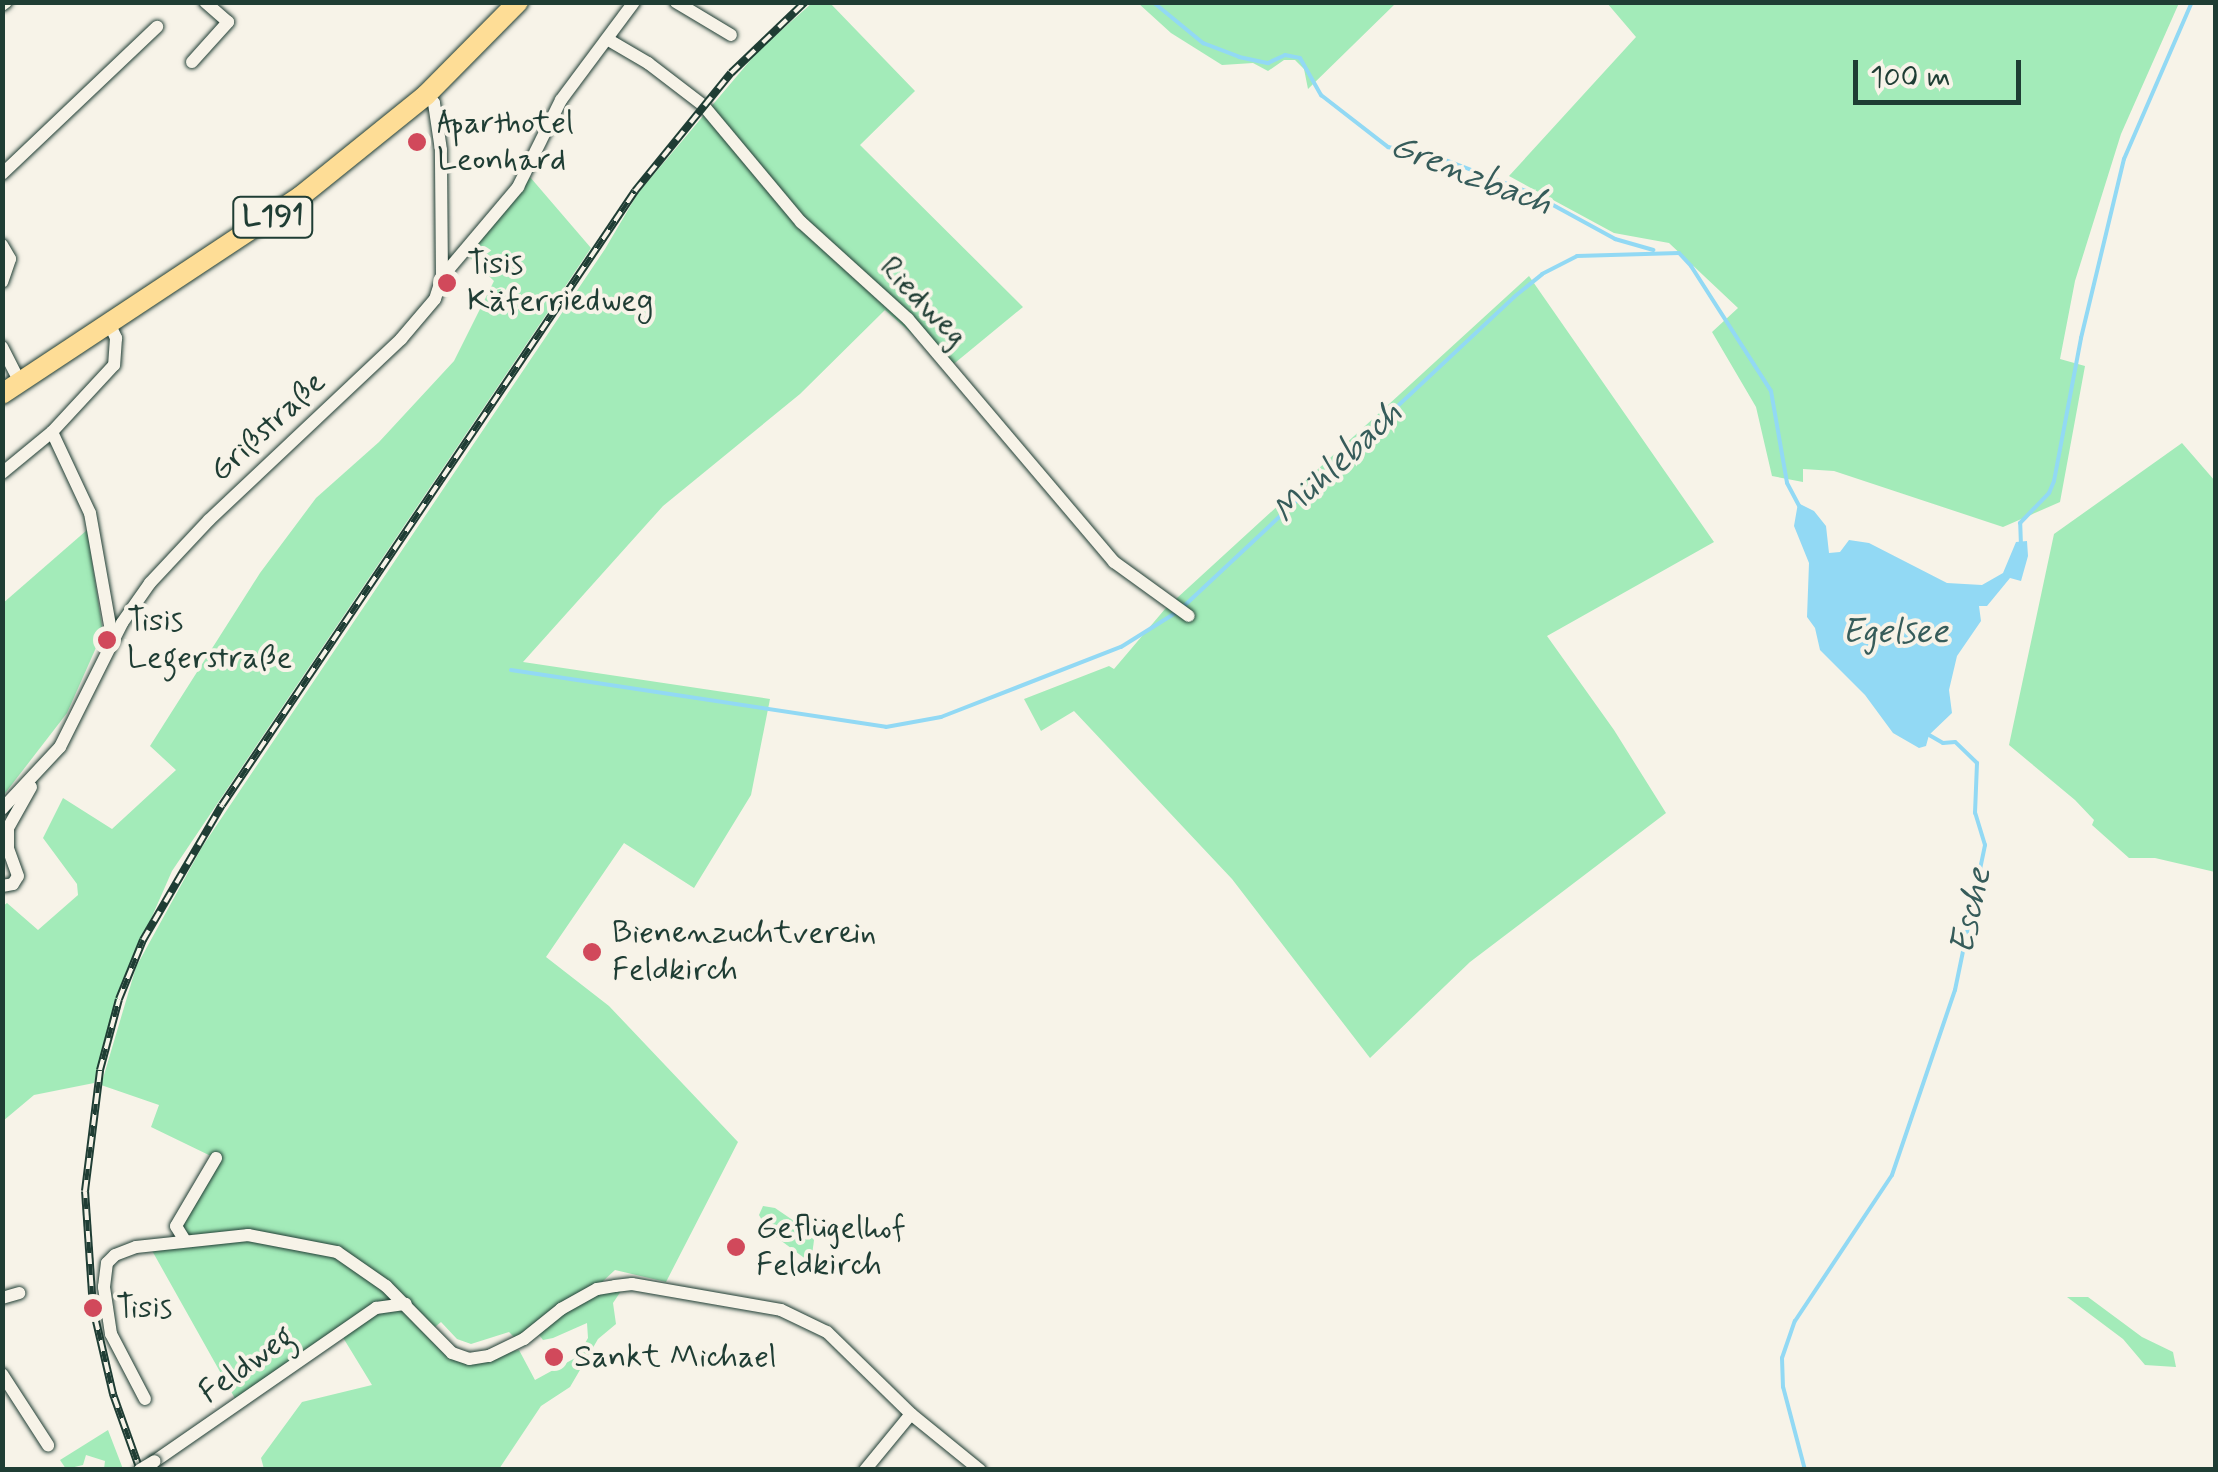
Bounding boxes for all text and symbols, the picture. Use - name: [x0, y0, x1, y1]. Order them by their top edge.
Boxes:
- scale bar: [1858, 40, 2026, 102]
- text: 100 m: [1870, 58, 1951, 97]
- place label: Aparthotel Leonhard: [437, 105, 574, 180]
- water label: Grenzbach: [1384, 125, 1558, 225]
- marker: Aparthotel Leonhard: [406, 131, 428, 153]
- road number: L191: [230, 192, 316, 242]
- place label: Tisis Käferriedweg: [467, 246, 653, 321]
- street label: Riedweg: [871, 249, 975, 355]
- marker: Tisis Käferriedweg: [436, 272, 458, 294]
- street label: Grißstraße: [202, 364, 334, 490]
- water label: Mühlebach: [1265, 393, 1411, 533]
- place label: Tisis Legerstraße: [127, 603, 292, 678]
- water label: Egelsee: [1841, 611, 1949, 653]
- marker: Tisis Legerstraße: [96, 629, 118, 651]
- water label: Esche: [1941, 864, 2001, 958]
- place label: Bienenzuchtverein Feldkirch: [612, 915, 876, 990]
- marker: Bienenzuchtverein Feldkirch: [581, 941, 603, 963]
- place label: Geflügelhof Feldkirch: [756, 1210, 906, 1285]
- marker: Geflügelhof Feldkirch: [725, 1236, 747, 1258]
- place label: Tisis: [116, 1289, 172, 1327]
- marker: Tisis: [80, 1295, 106, 1321]
- street label: Feldweg: [192, 1318, 302, 1412]
- place label: Sankt Michael: [574, 1338, 775, 1376]
- marker: Sankt Michael: [543, 1346, 565, 1368]

